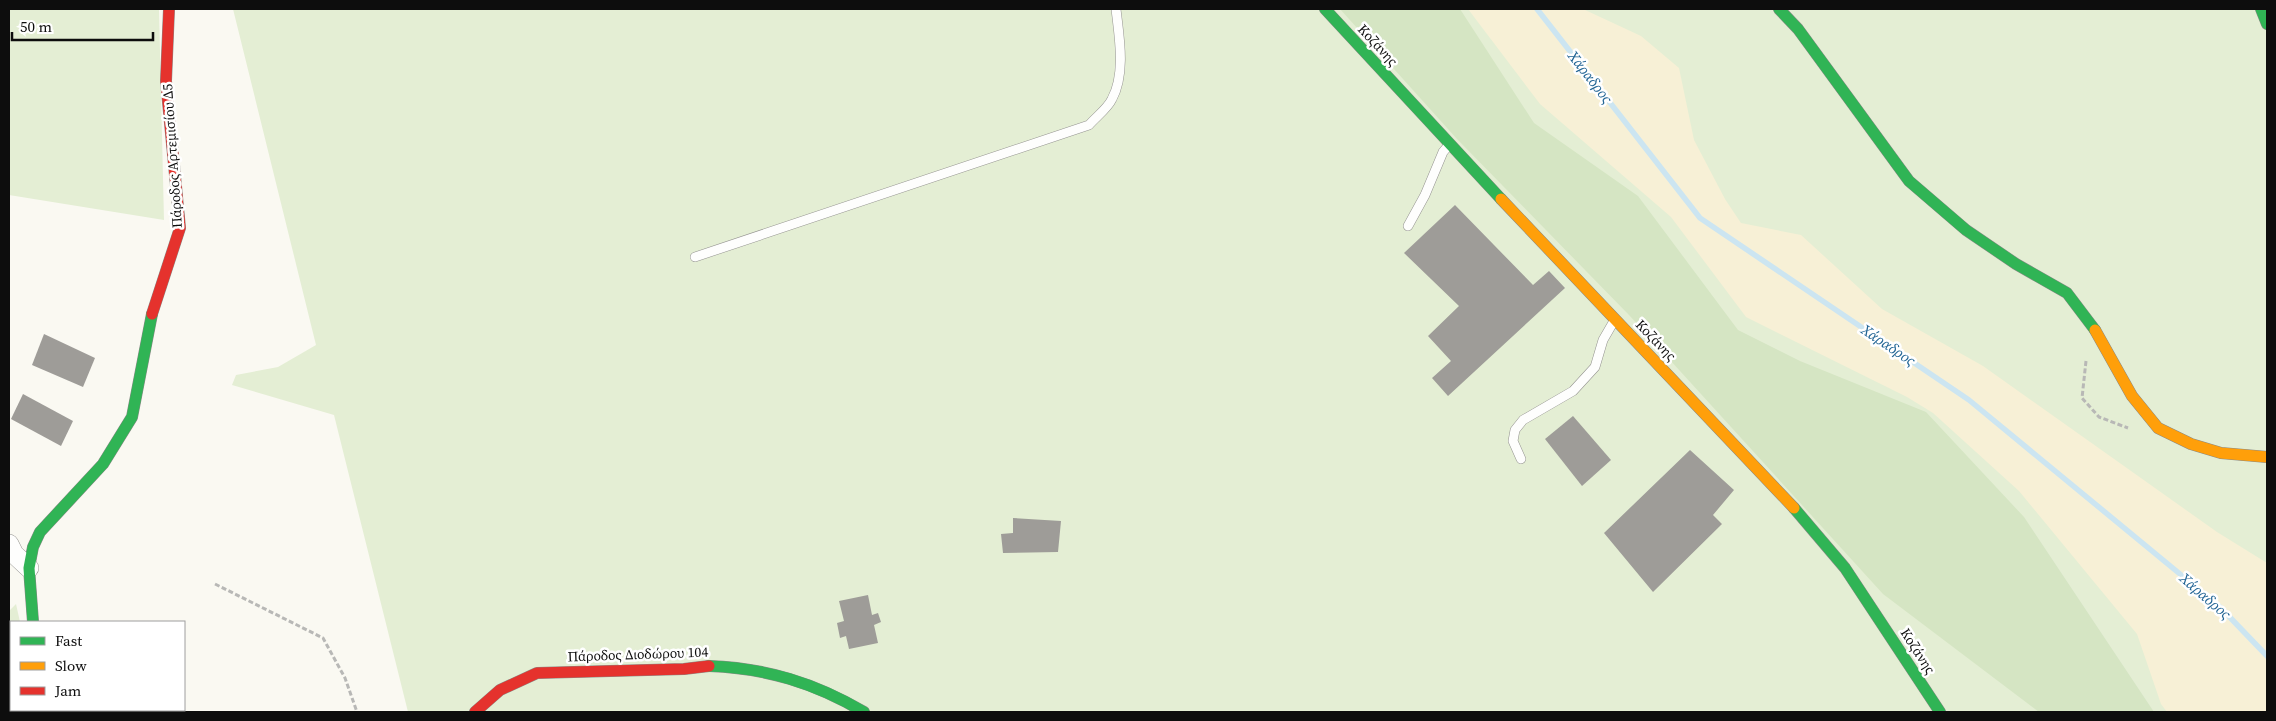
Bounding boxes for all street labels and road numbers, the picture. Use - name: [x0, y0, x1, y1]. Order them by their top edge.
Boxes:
- street label: Κοζάνης: [1353, 20, 1403, 70]
- street label: Πάροδος Αρτεμισίου Δ5: [157, 83, 187, 229]
- street label: Κοζάνης: [1631, 315, 1681, 365]
- street label: Κοζάνης: [1896, 624, 1940, 678]
- street label: Πάροδος Διοδώρου 104: [567, 642, 709, 666]

